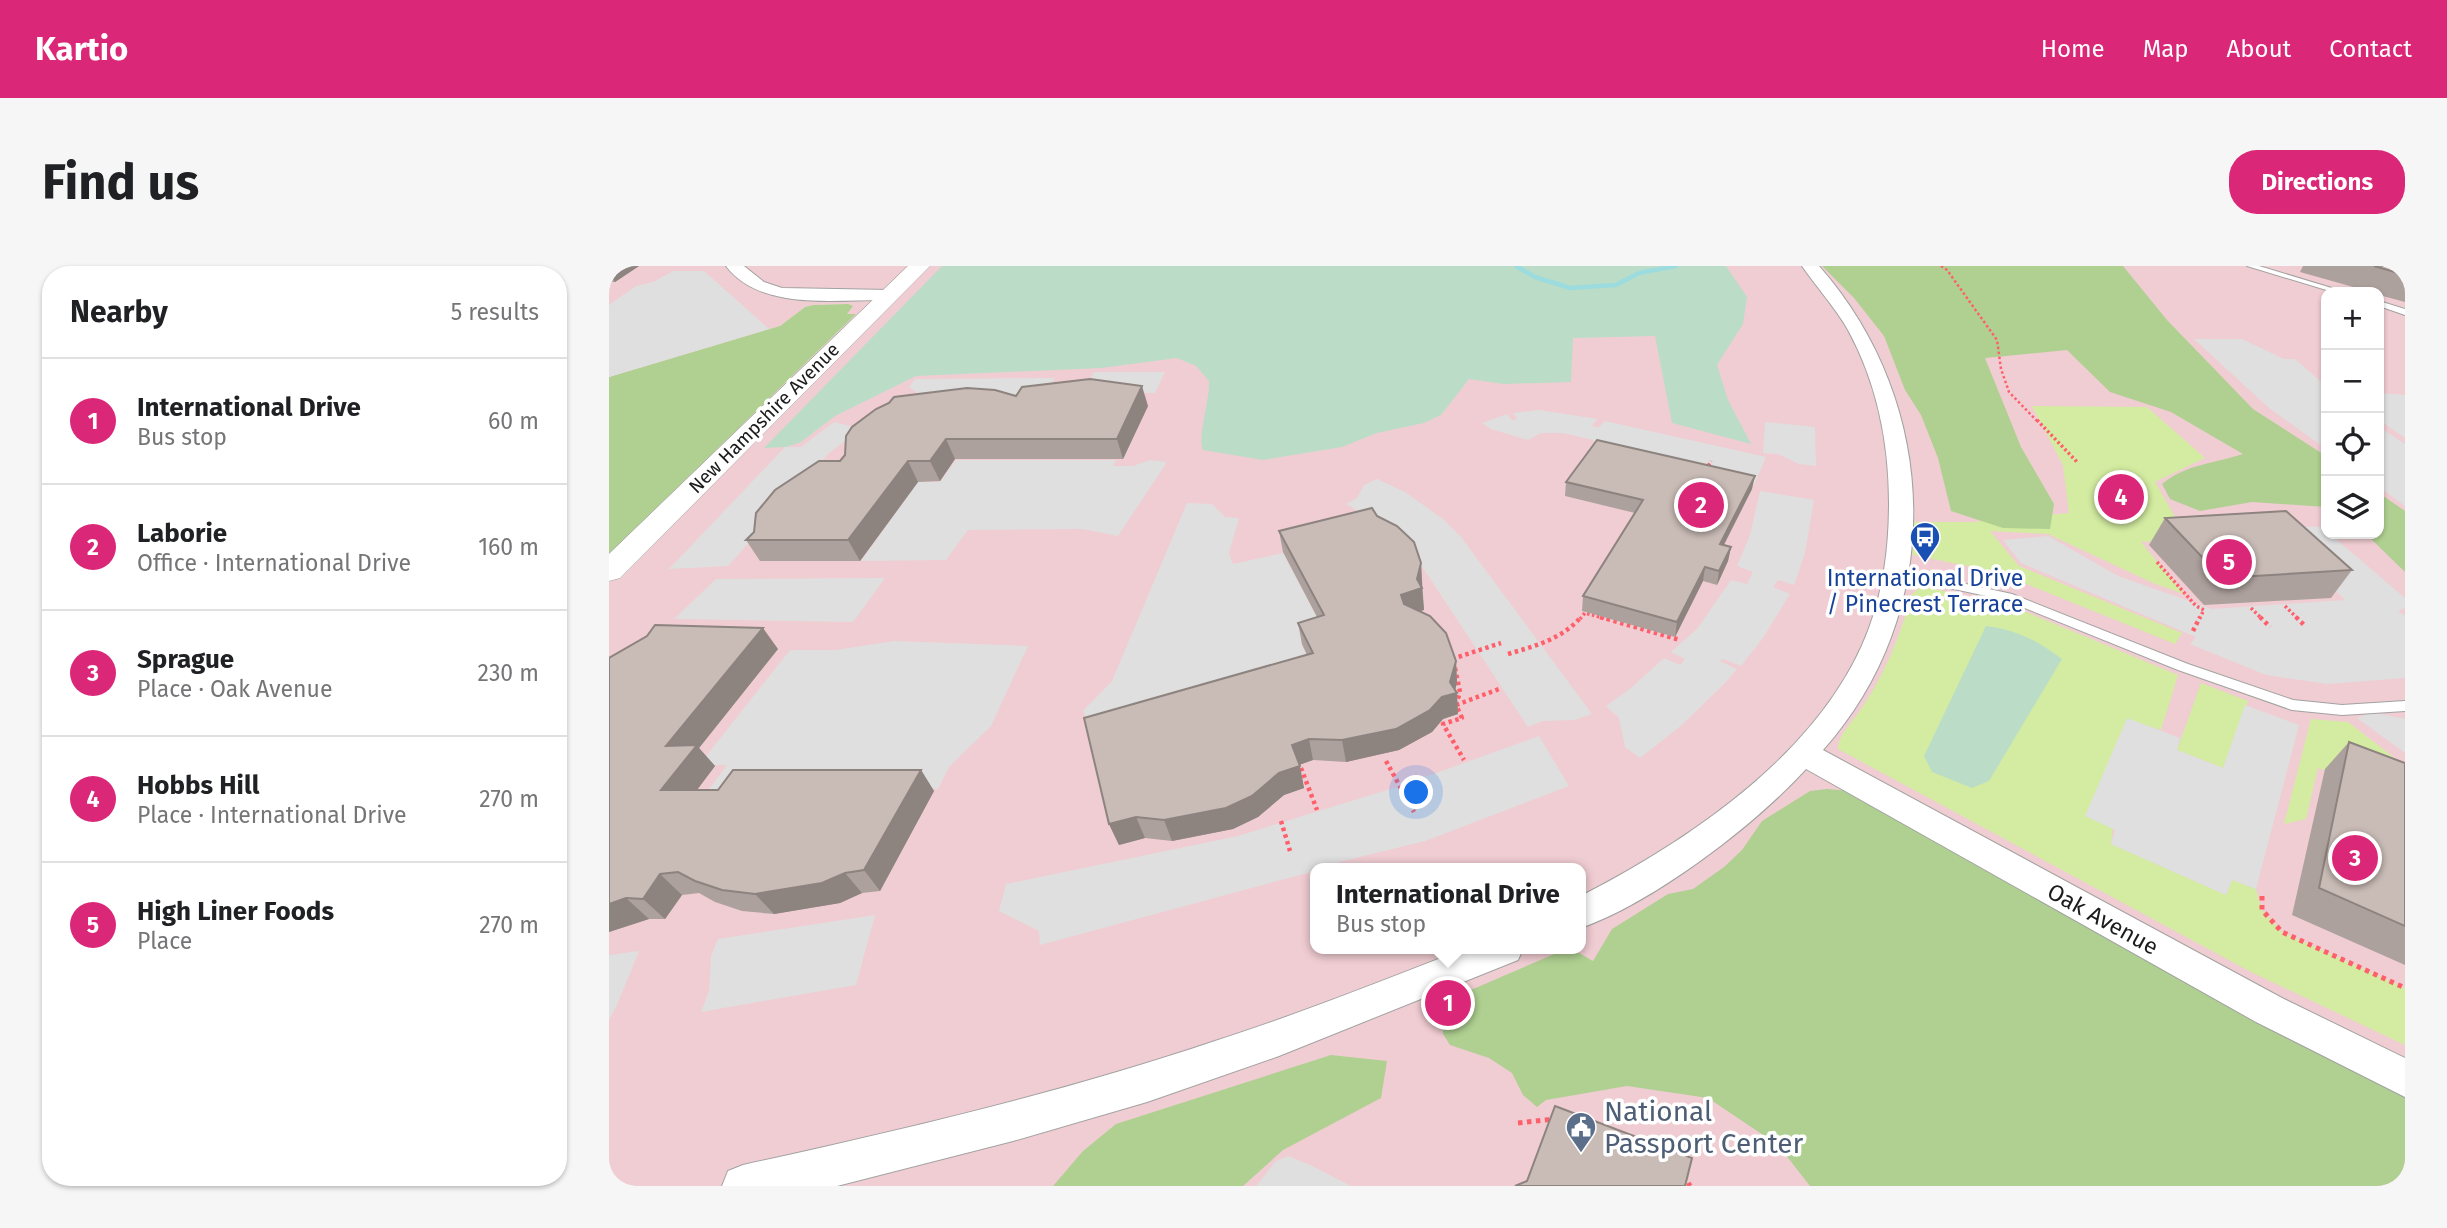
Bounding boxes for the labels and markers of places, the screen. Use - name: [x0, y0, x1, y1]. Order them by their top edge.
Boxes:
- pin: 4: [2098, 471, 2144, 523]
- pin: 2: [1678, 479, 1724, 531]
- bus stop icon: International Drive / Pinecrest Terrace: [1908, 520, 1942, 564]
- pin: 5: [2206, 536, 2252, 588]
- place label: International Drive / Pinecrest Terrace: [1827, 564, 2023, 618]
- pin: 3: [2332, 832, 2378, 884]
- pin: 1: [1425, 977, 1471, 1029]
- place label: National Passport Center: [1604, 1095, 1804, 1160]
- public building icon: National Passport Center: [1564, 1110, 1598, 1154]

